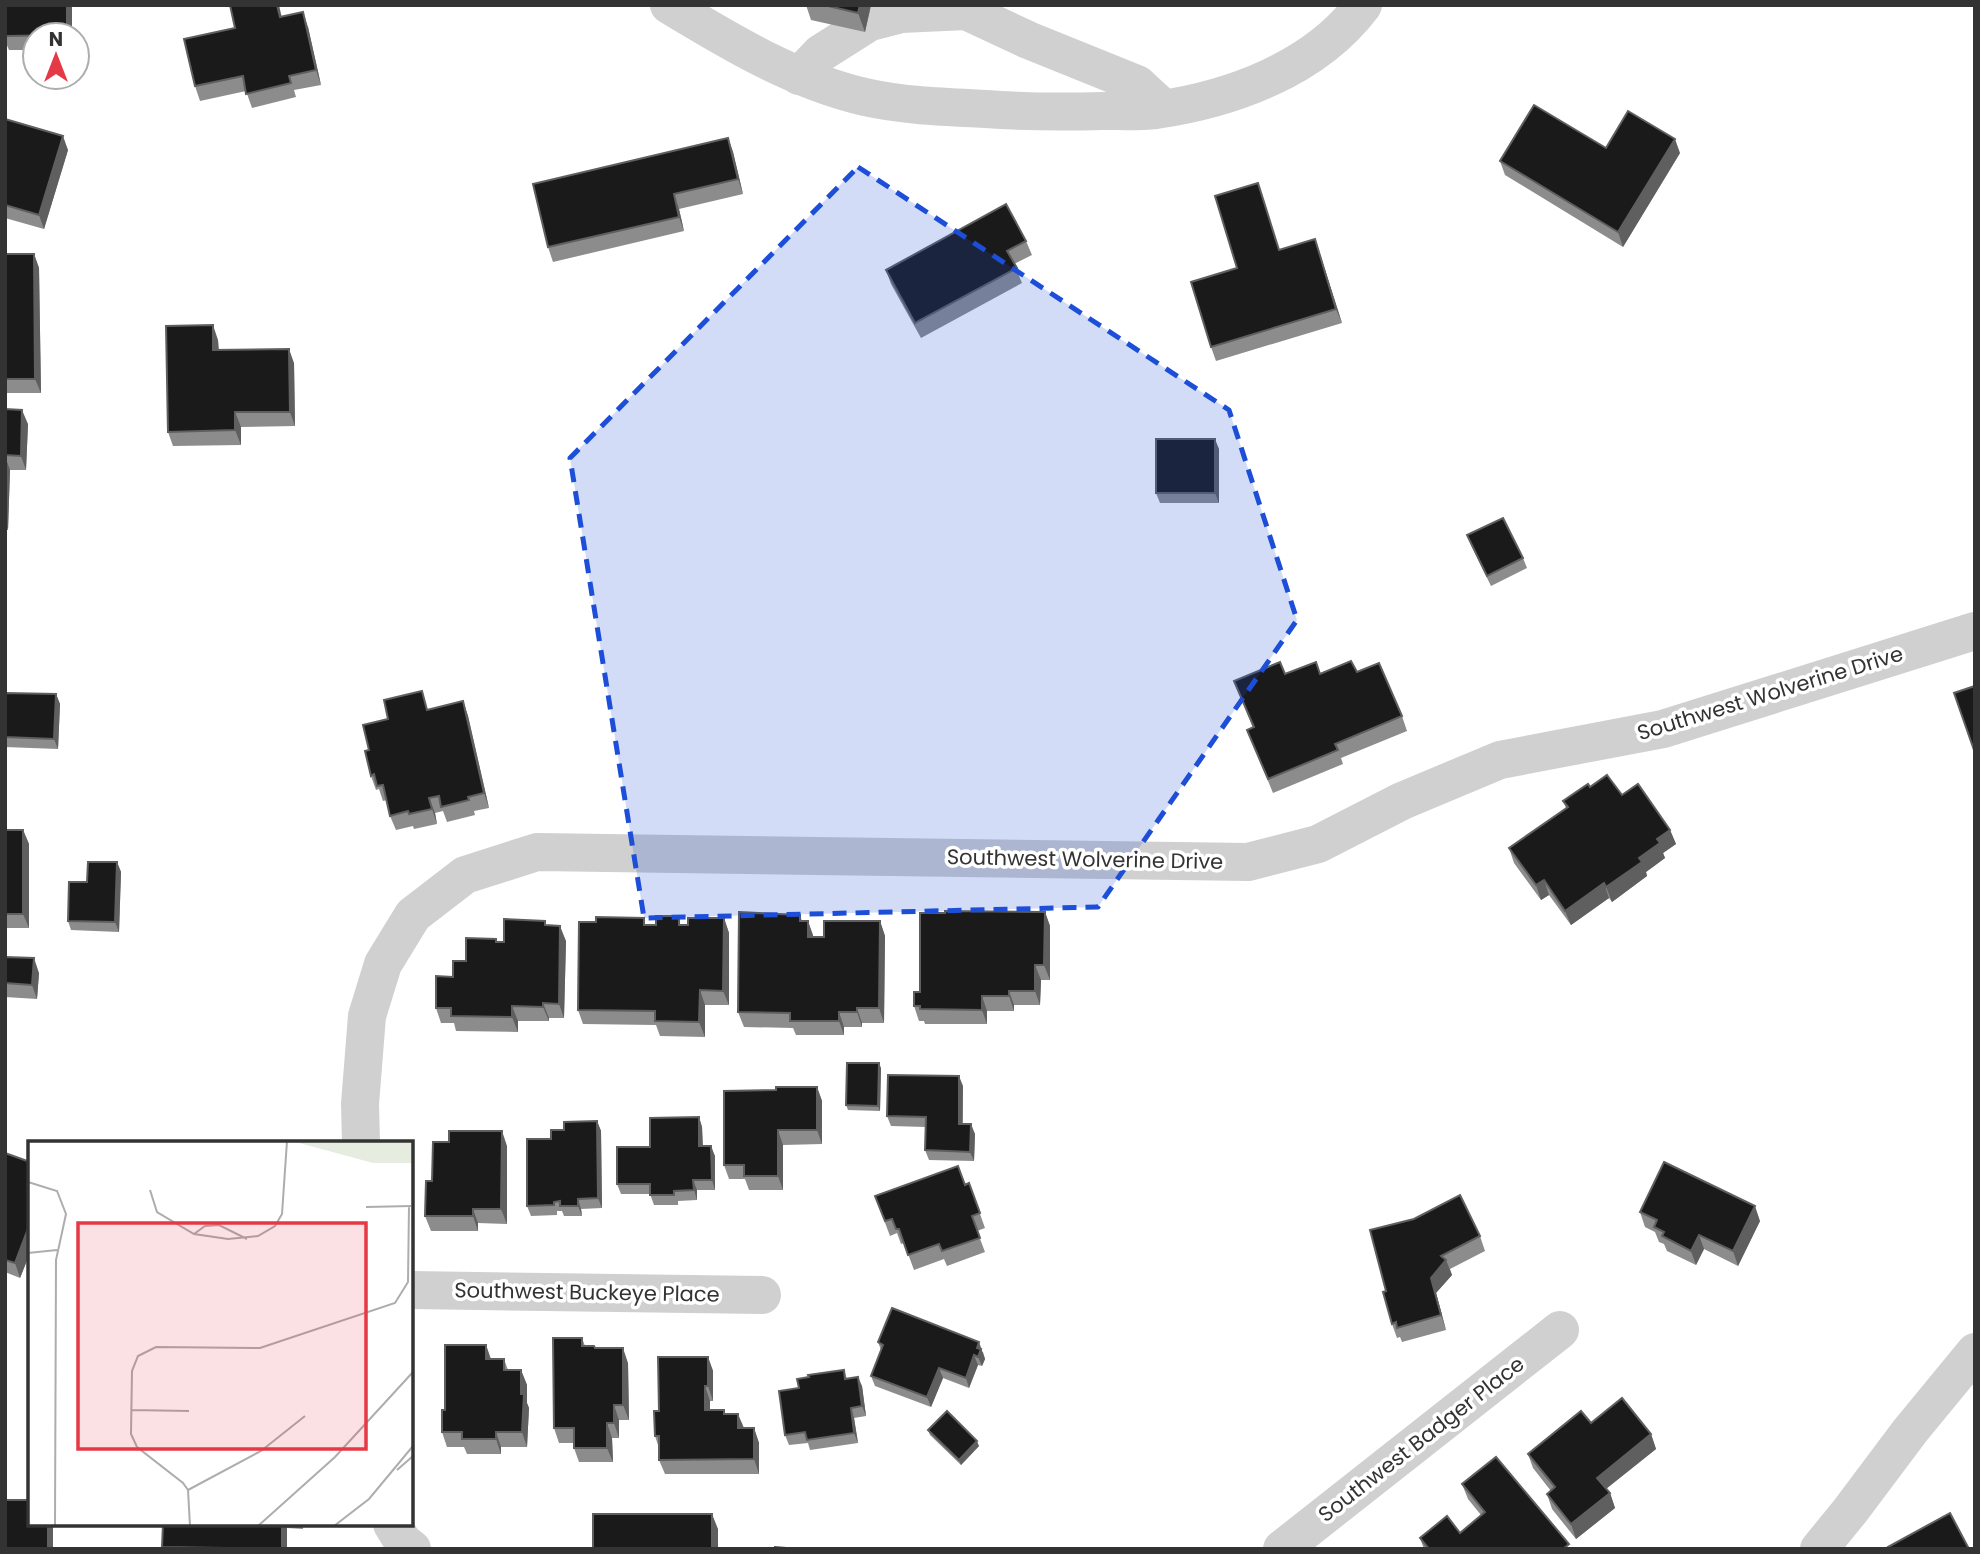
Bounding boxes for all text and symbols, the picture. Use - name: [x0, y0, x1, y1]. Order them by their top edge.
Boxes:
- north arrow: [21, 21, 91, 91]
- text: N: [49, 26, 63, 53]
- street label: Southwest Wolverine Drive: [1634, 639, 1906, 747]
- street label: Southwest Wolverine Drive: [947, 842, 1223, 876]
- inset map: [28, 1141, 413, 1526]
- street label: Southwest Buckeye Place: [454, 1275, 720, 1309]
- street label: Southwest Badger Place: [1312, 1349, 1530, 1529]

